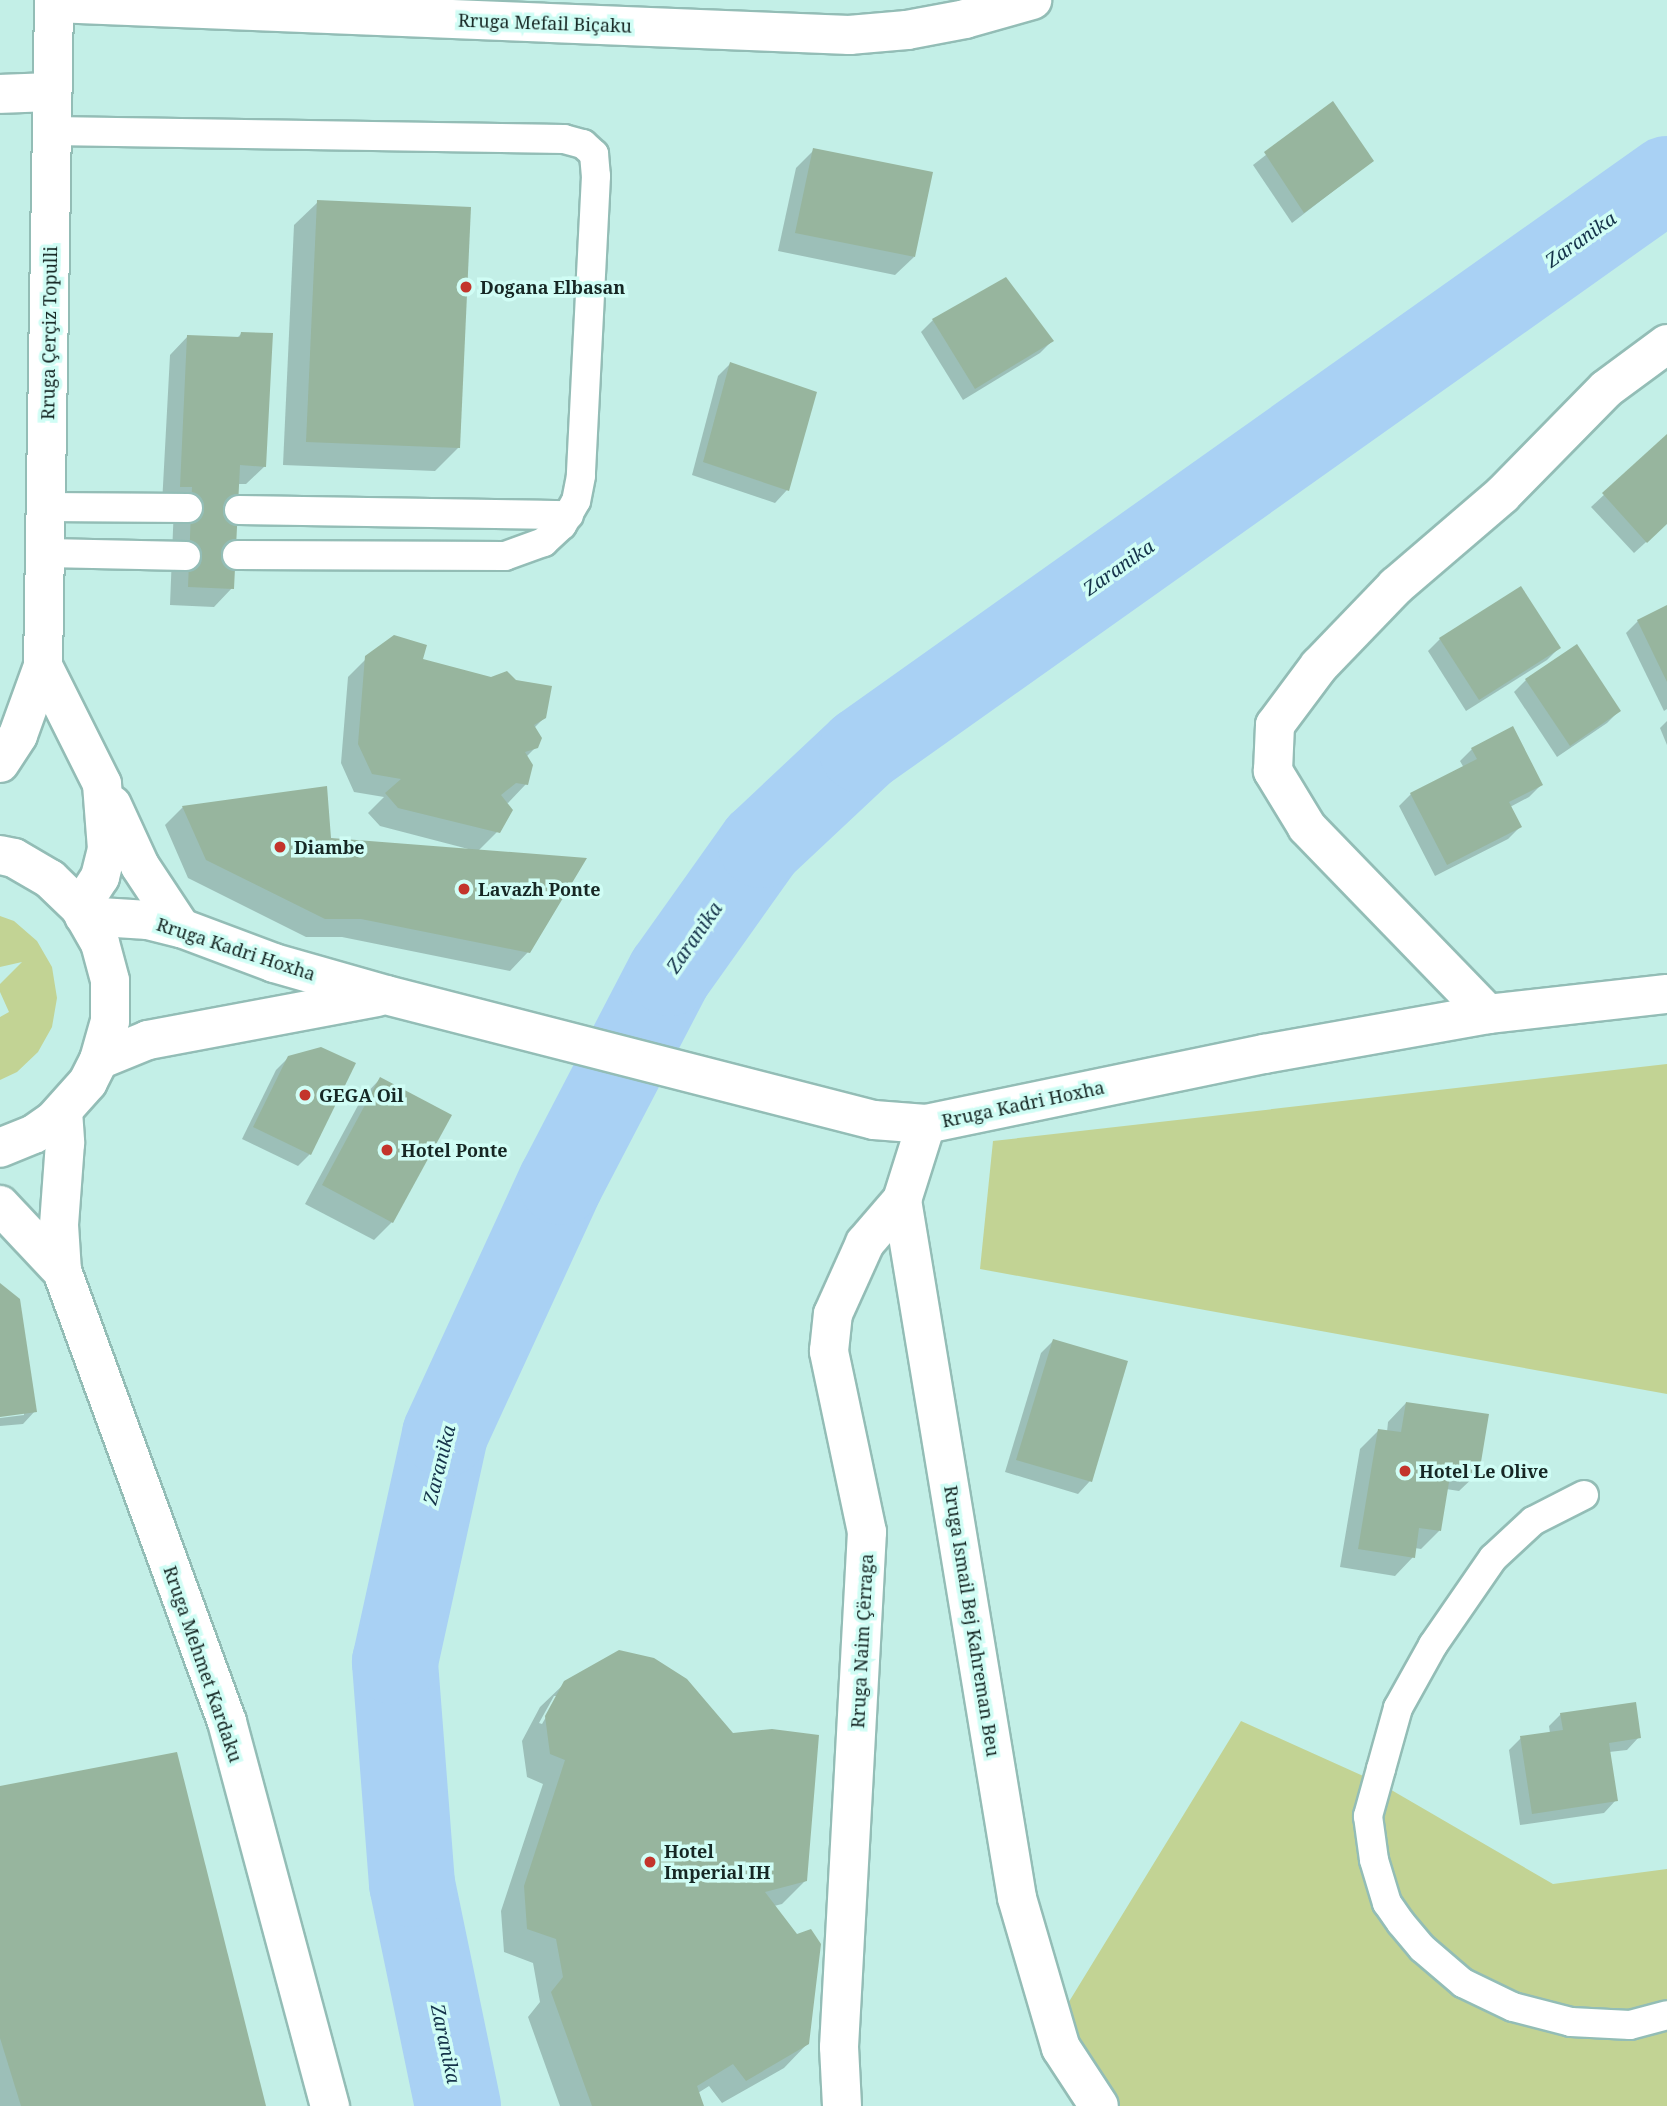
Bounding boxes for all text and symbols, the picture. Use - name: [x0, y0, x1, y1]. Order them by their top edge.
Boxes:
- street label: Rruga Mefail Biçaku: [458, 9, 632, 37]
- water label: Zaranika: [1541, 207, 1621, 273]
- street label: Rruga Çerçiz Topulli: [37, 246, 61, 420]
- place label: Dogana Elbasan: [480, 276, 625, 298]
- marker: Dogana Elbasan: [458, 279, 474, 295]
- water label: Zaranika: [1079, 535, 1159, 601]
- place label: Diambe: [294, 836, 365, 858]
- marker: Diambe: [272, 839, 288, 855]
- place label: Lavazh Ponte: [478, 878, 601, 900]
- marker: Lavazh Ponte: [456, 881, 472, 897]
- water label: Zaranika: [662, 898, 728, 978]
- street label: Rruga Kadri Hoxha: [154, 913, 318, 985]
- street label: Rruga Kadri Hoxha: [940, 1076, 1106, 1132]
- place label: GEGA Oil: [319, 1084, 404, 1106]
- marker: GEGA Oil: [297, 1087, 313, 1103]
- place label: Hotel Ponte: [401, 1139, 508, 1161]
- marker: Hotel Ponte: [379, 1142, 395, 1158]
- water label: Zaranika: [419, 1423, 461, 1507]
- place label: Hotel Le Olive: [1419, 1460, 1548, 1482]
- marker: Hotel Le Olive: [1397, 1463, 1413, 1479]
- street label: Rruga Ismail Bej Kahreman Beu: [940, 1484, 1004, 1758]
- street label: Rruga Naim Çërraga: [847, 1553, 877, 1729]
- street label: Rruga Mehmet Kardaku: [159, 1563, 247, 1765]
- place label: Hotel Imperial IH: [664, 1841, 770, 1884]
- marker: Hotel Imperial IH: [642, 1854, 658, 1870]
- water label: Zaranika: [425, 2002, 465, 2086]

